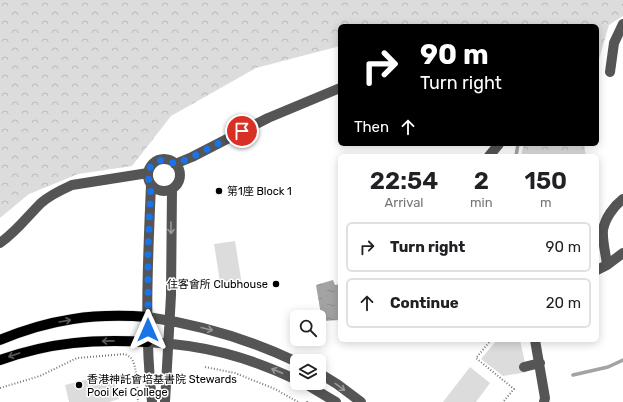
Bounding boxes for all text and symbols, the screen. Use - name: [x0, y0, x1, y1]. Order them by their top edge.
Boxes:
- text: 90 m: [420, 38, 489, 71]
- icon: right: [354, 40, 406, 92]
- text: Turn right: [420, 72, 502, 94]
- pin: [225, 114, 259, 148]
- icon: ahead: [397, 116, 419, 138]
- text: Then: [354, 118, 389, 136]
- icon: arrive: [231, 120, 253, 142]
- text: 22:54: [370, 167, 438, 195]
- text: 2: [474, 167, 489, 195]
- text: 150: [524, 167, 567, 195]
- place label: 第1座 Block 1: [227, 185, 292, 198]
- marker: 第1座 Block 1: [214, 186, 224, 196]
- text: Arrival: [385, 195, 424, 210]
- text: min: [470, 195, 493, 210]
- text: m: [540, 195, 552, 210]
- one-way arrow: [167, 221, 175, 234]
- icon: right: [356, 236, 378, 258]
- text: Turn right: [390, 238, 465, 256]
- text: 90 m: [546, 238, 581, 256]
- place label: 住客會所 Clubhouse: [167, 278, 268, 291]
- marker: 住客會所 Clubhouse: [271, 279, 281, 289]
- icon: ahead: [356, 292, 378, 314]
- text: Continue: [390, 294, 459, 312]
- text: 20 m: [546, 294, 581, 312]
- position arrow: [127, 309, 169, 351]
- map controls: [290, 310, 326, 390]
- button: search: [290, 310, 326, 346]
- one-way arrow: [58, 316, 71, 324]
- one-way arrow: [201, 326, 214, 333]
- one-way arrow: [102, 337, 115, 344]
- one-way arrow: [8, 352, 21, 359]
- button: layers: [290, 354, 326, 390]
- one-way arrow: [272, 367, 284, 374]
- place label: 香港神託會培基書院 Stewards Pooi Kei College: [87, 373, 237, 399]
- marker: 香港神託會培基書院 Stewards Pooi Kei College: [74, 380, 84, 390]
- one-way arrow: [335, 383, 346, 391]

